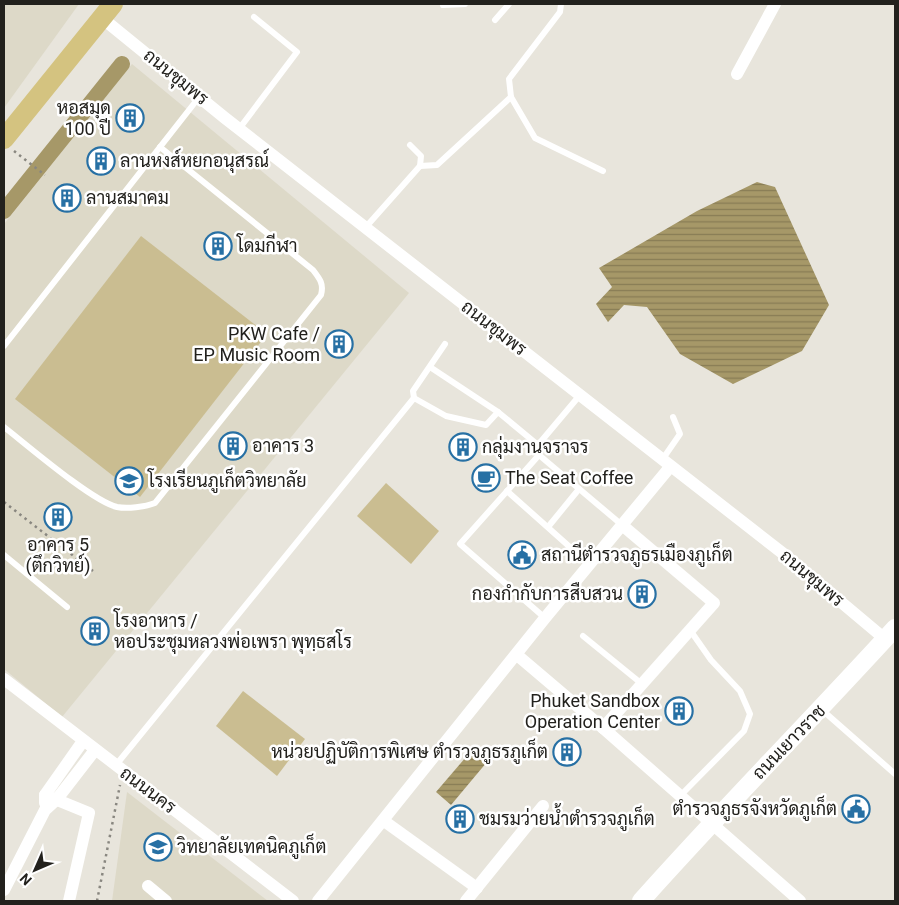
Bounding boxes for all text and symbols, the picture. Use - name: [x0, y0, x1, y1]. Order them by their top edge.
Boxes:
- street label: ถนนชุมพร: [139, 44, 213, 111]
- place label: หอสมุด 100 ปี: [57, 97, 111, 139]
- building icon: หอสมุด 100 ปี: [115, 103, 145, 133]
- building icon: ลานหงส์หยกอนุสรณ์: [86, 146, 116, 176]
- place label: ลานหงส์หยกอนุสรณ์: [120, 148, 269, 173]
- building icon: ลานสมาคม: [52, 183, 82, 213]
- place label: ลานสมาคม: [86, 187, 169, 208]
- building icon: โดมกีฬา: [203, 231, 233, 261]
- place label: โดมกีฬา: [236, 233, 298, 256]
- street label: ถนนชุมพร: [456, 296, 531, 361]
- place label: PKW Cafe / EP Music Room: [193, 323, 320, 365]
- building icon: PKW Cafe / EP Music Room: [324, 329, 354, 359]
- building icon: อาคาร 3: [218, 431, 248, 461]
- building icon: กลุ่มงานจราจร: [448, 432, 478, 462]
- place label: อาคาร 3: [252, 435, 314, 456]
- place label: กลุ่มงานจราจร: [482, 435, 589, 459]
- cafe icon: The Seat Coffee: [471, 463, 501, 493]
- school or university icon: โรงเรียนภูเก็ตวิทยาลัย: [114, 466, 144, 496]
- place label: โรงเรียนภูเก็ตวิทยาลัย: [147, 467, 307, 494]
- place label: The Seat Coffee: [505, 467, 633, 488]
- building icon: อาคาร 5 (ตึกวิทย์): [43, 502, 73, 532]
- place label: อาคาร 5 (ตึกวิทย์): [25, 534, 91, 577]
- public building icon: สถานีตำรวจภูธรเมืองภูเก็ต: [507, 540, 537, 570]
- place label: สถานีตำรวจภูธรเมืองภูเก็ต: [541, 541, 733, 568]
- street label: ถนนชุมพร: [775, 545, 849, 612]
- building icon: กองกำกับการสืบสวน: [627, 579, 657, 609]
- place label: กองกำกับการสืบสวน: [472, 582, 623, 604]
- place label: โรงอาหาร / หอประชุมหลวงพ่อเพรา พุทฺธสโร: [113, 608, 352, 654]
- building icon: โรงอาหาร / หอประชุมหลวงพ่อเพรา พุทฺธสโร: [80, 616, 110, 646]
- place label: Phuket Sandbox Operation Center: [525, 690, 660, 732]
- building icon: Phuket Sandbox Operation Center: [664, 696, 694, 726]
- street label: ถนนเยาวราช: [748, 700, 829, 783]
- building icon: หน่วยปฏิบัติการพิเศษ ตำรวจภูธรภูเก็ต: [552, 737, 582, 767]
- place label: หน่วยปฏิบัติการพิเศษ ตำรวจภูธรภูเก็ต: [271, 738, 548, 765]
- street label: ถนนนคร: [116, 762, 181, 818]
- public building icon: ตำรวจภูธรจังหวัดภูเก็ต: [841, 794, 871, 824]
- place label: ตำรวจภูธรจังหวัดภูเก็ต: [672, 795, 837, 822]
- place label: ชมรมว่ายน้ำตำรวจภูเก็ต: [479, 803, 655, 832]
- building icon: ชมรมว่ายน้ำตำรวจภูเก็ต: [445, 804, 475, 834]
- school or university icon: วิทยาลัยเทคนิคภูเก็ต: [143, 832, 173, 862]
- place label: วิทยาลัยเทคนิคภูเก็ต: [176, 833, 326, 860]
- north arrow: [10, 845, 60, 895]
- text: N: [17, 870, 35, 888]

